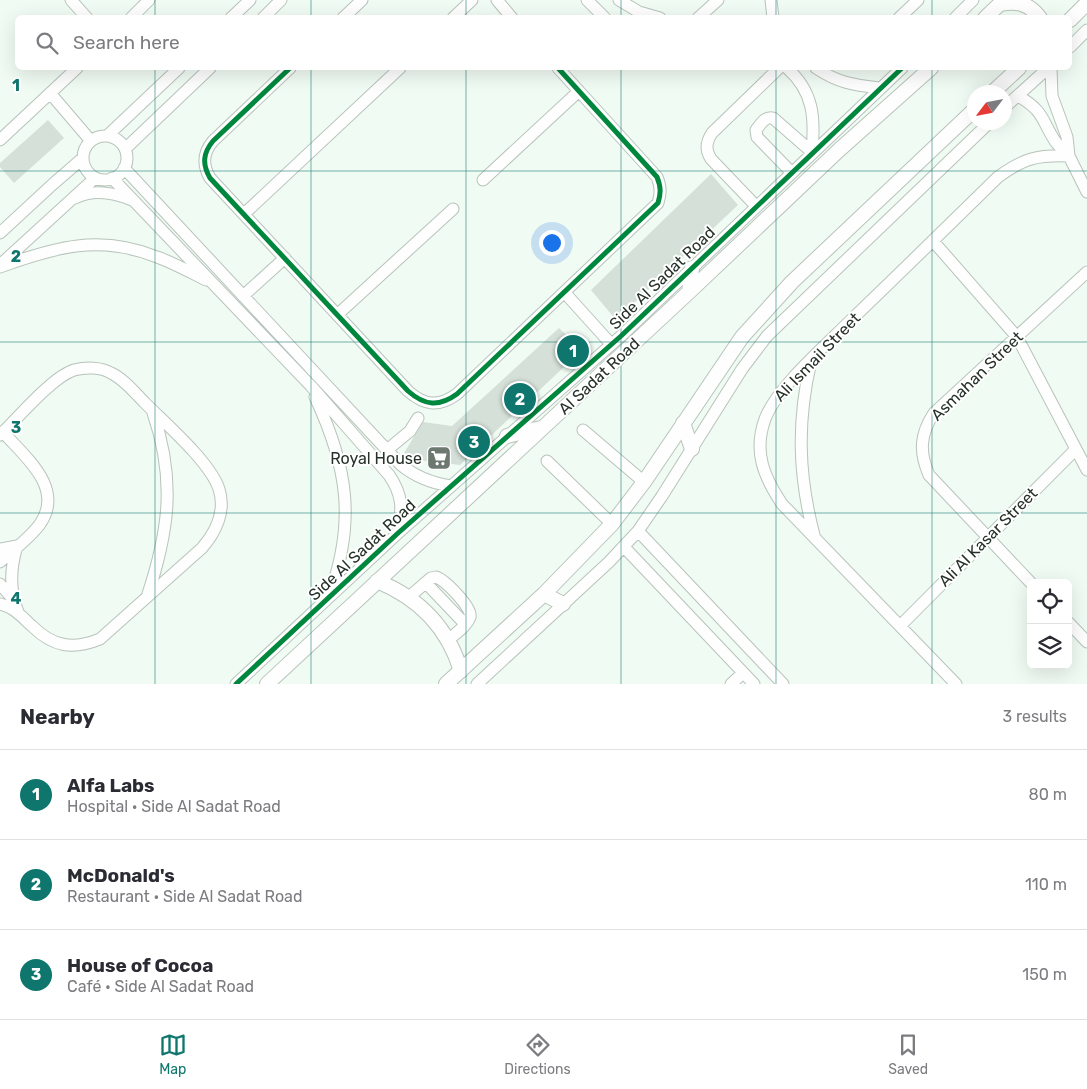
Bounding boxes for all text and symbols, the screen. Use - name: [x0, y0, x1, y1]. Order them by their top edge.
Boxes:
- search box: [15, 15, 1072, 70]
- icon: search: [33, 29, 61, 57]
- text: Search here: [73, 31, 180, 54]
- text: 1: [12, 76, 20, 95]
- north arrow: [967, 85, 1012, 130]
- street label: Side Al Sadat Road: [605, 223, 719, 333]
- your location: [539, 230, 565, 256]
- text: 2: [11, 247, 21, 266]
- street label: Ali Ismail Street: [770, 309, 864, 405]
- street label: Asmahan Street: [927, 327, 1027, 425]
- pin: 1: [557, 332, 589, 370]
- street label: Al Sadat Road: [555, 334, 643, 418]
- pin: 2: [504, 380, 536, 418]
- text: 3: [11, 418, 21, 437]
- pin: 3: [458, 423, 490, 461]
- supermarket icon: Royal House: [426, 445, 452, 471]
- place label: Royal House: [330, 449, 422, 468]
- street label: Ali Al Kasar Street: [935, 484, 1041, 590]
- street label: Side Al Sadat Road: [305, 495, 419, 605]
- map controls: [1027, 579, 1072, 669]
- button: locate: [1027, 579, 1072, 624]
- text: 4: [11, 589, 22, 608]
- button: layers: [1027, 624, 1072, 669]
- text: Nearby: [20, 704, 95, 729]
- text: 3 results: [1002, 707, 1067, 726]
- text: Alfa Labs: [67, 774, 155, 797]
- text: 1: [32, 785, 40, 804]
- text: 80 m: [1029, 785, 1067, 804]
- text: Hospital · Side Al Sadat Road: [67, 797, 281, 816]
- text: McDonald's: [67, 864, 175, 887]
- text: 2: [31, 875, 41, 894]
- text: 110 m: [1025, 875, 1067, 894]
- text: Restaurant · Side Al Sadat Road: [67, 887, 302, 906]
- text: House of Cocoa: [67, 954, 213, 977]
- text: 3: [31, 965, 41, 984]
- text: 150 m: [1022, 965, 1067, 984]
- text: Café · Side Al Sadat Road: [67, 977, 254, 996]
- tab: Map: [159, 1031, 187, 1078]
- tab: Directions: [504, 1031, 571, 1078]
- tab: Saved: [888, 1031, 928, 1078]

